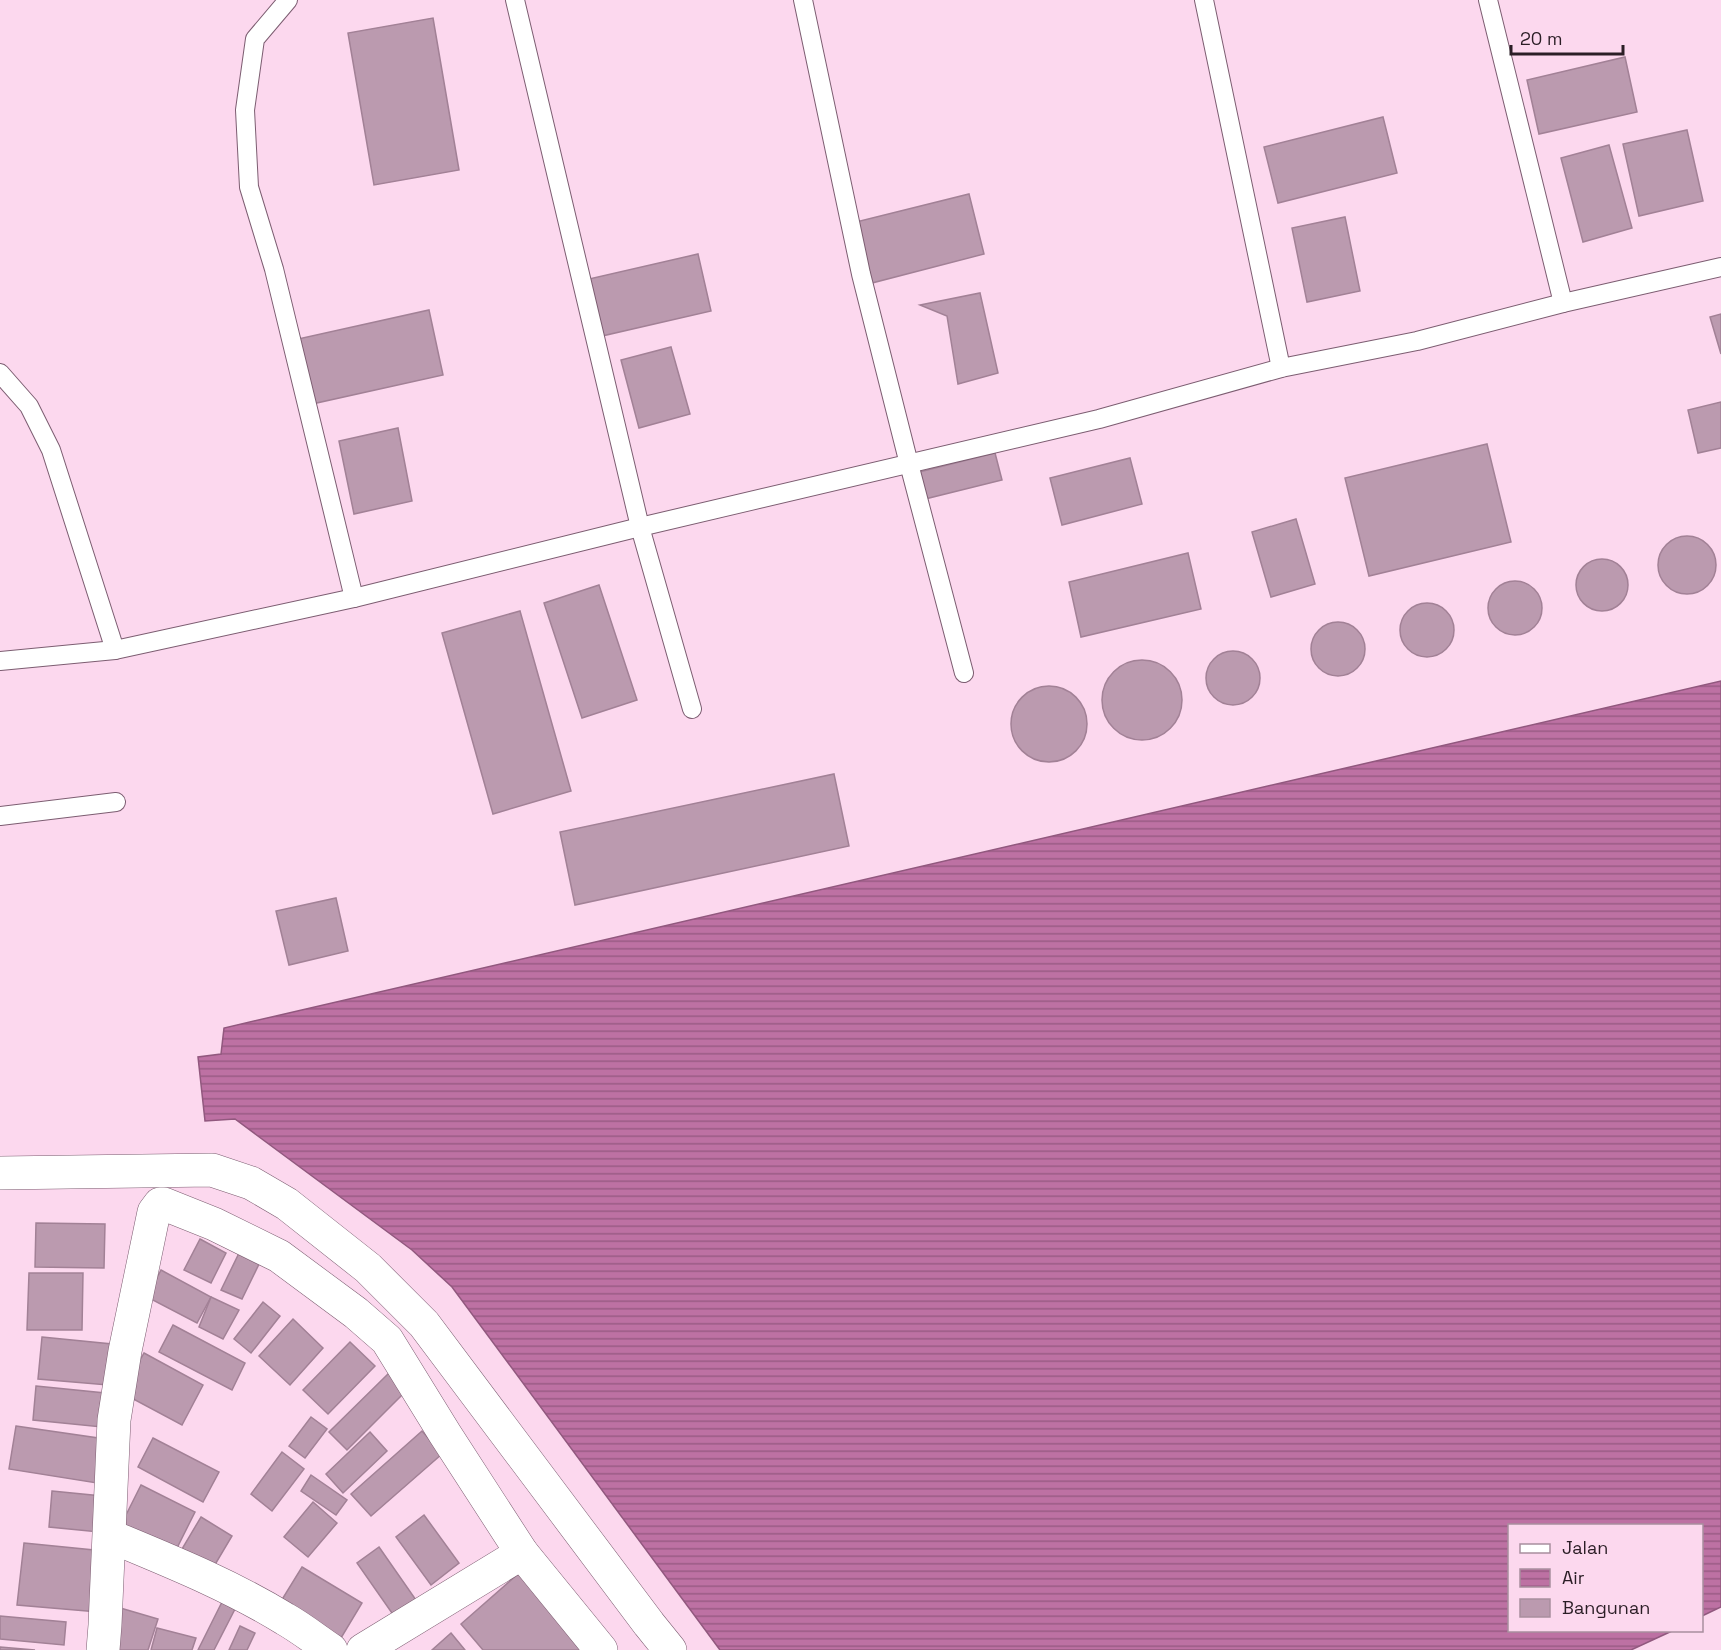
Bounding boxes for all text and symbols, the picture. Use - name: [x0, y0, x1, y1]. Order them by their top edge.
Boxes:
- scale bar: [1511, 18, 1624, 56]
- text: 20 m: [1520, 27, 1563, 50]
- legend: [1508, 1524, 1703, 1632]
- text: Jalan: [1562, 1536, 1608, 1559]
- text: Air: [1562, 1566, 1585, 1589]
- text: Bangunan: [1562, 1596, 1650, 1619]

